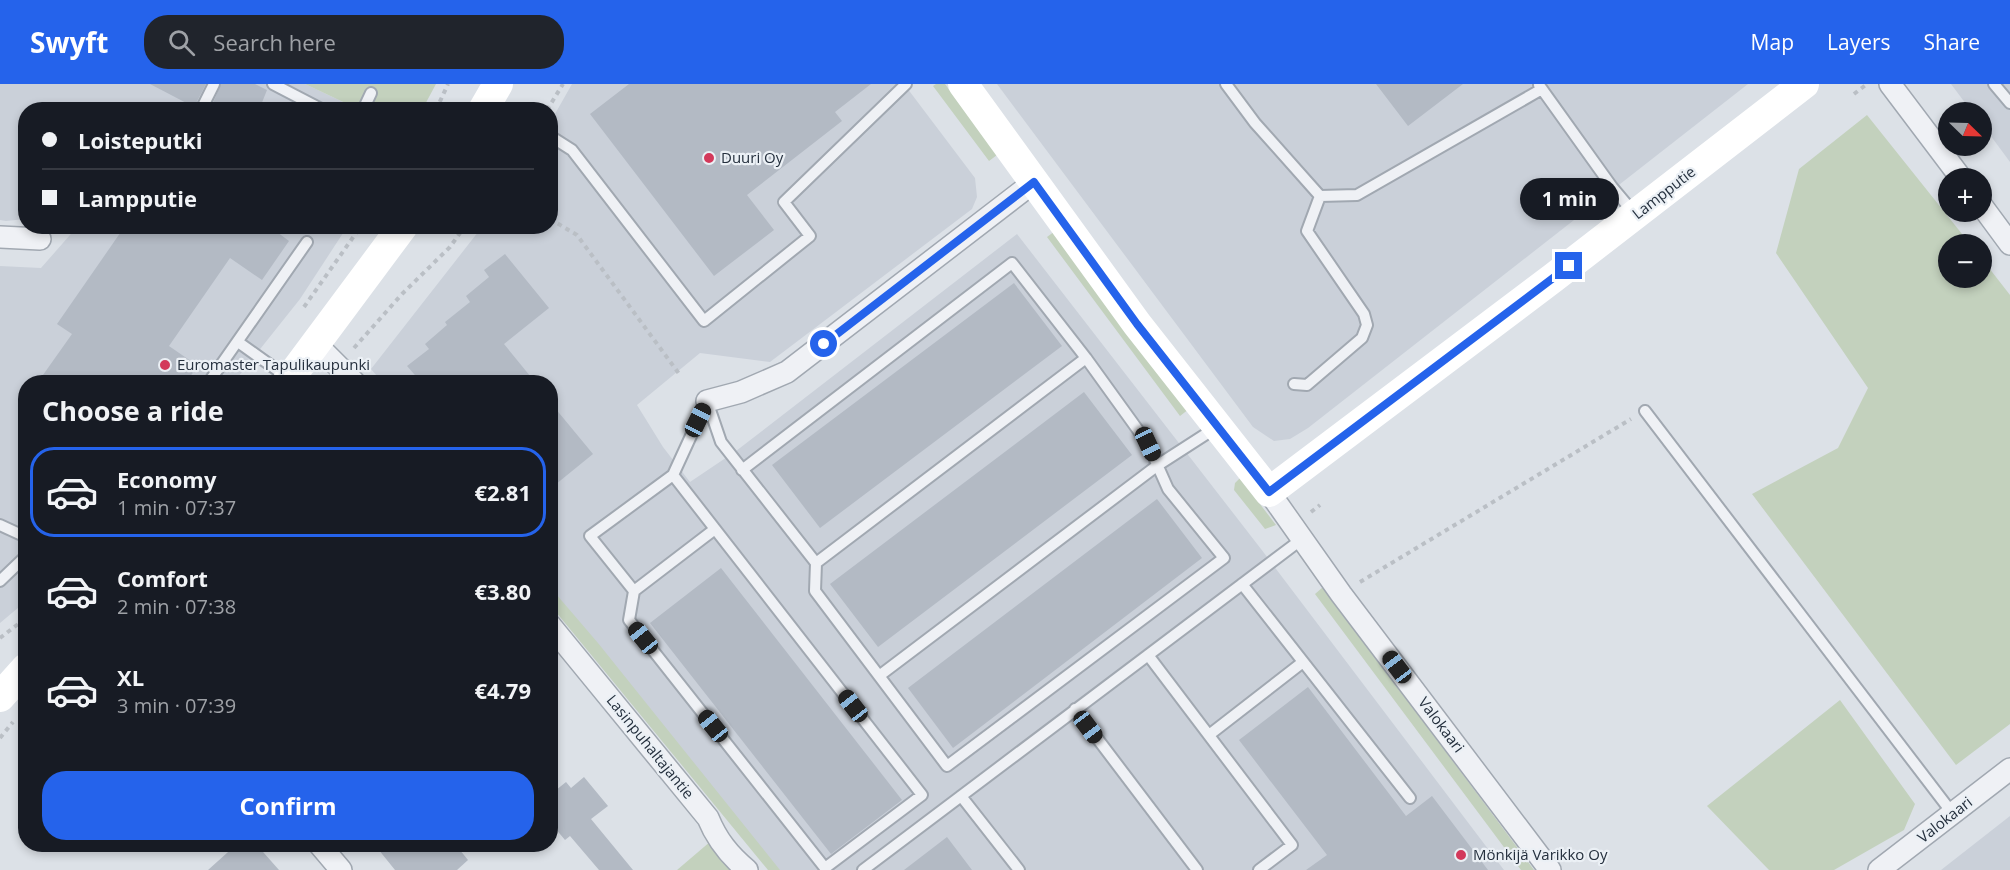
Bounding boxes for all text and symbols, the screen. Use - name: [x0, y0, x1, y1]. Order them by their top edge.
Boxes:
- search box: [144, 15, 564, 69]
- text: Swyft: [30, 23, 108, 61]
- icon: search: [165, 26, 198, 59]
- text: Search here: [213, 27, 336, 57]
- text: Map: [1751, 28, 1794, 56]
- text: Layers: [1827, 28, 1891, 56]
- text: Share: [1924, 28, 1980, 56]
- north arrow: [1938, 102, 1992, 156]
- map controls: [1938, 102, 1992, 288]
- text: Loisteputki: [78, 125, 203, 155]
- place label: Duuri Oy: [721, 147, 784, 167]
- marker: Duuri Oy: [702, 151, 716, 165]
- street label: Lampputie: [1628, 161, 1699, 223]
- button: +: [1938, 168, 1992, 222]
- callout: 1 min: [1520, 179, 1618, 221]
- text: Lampputie: [78, 183, 197, 213]
- text: 1 min: [1542, 185, 1597, 212]
- button: −: [1938, 234, 1992, 288]
- route end: [1555, 252, 1582, 279]
- route start: [810, 330, 837, 357]
- place label: Euromaster Tapulikaupunki: [177, 354, 370, 374]
- marker: Euromaster Tapulikaupunki: [158, 358, 172, 372]
- text: Choose a ride: [42, 392, 224, 429]
- car: [682, 400, 714, 440]
- car: [1132, 424, 1164, 464]
- text: Economy: [117, 464, 216, 494]
- icon: car: [45, 465, 99, 519]
- text: €2.81: [474, 477, 531, 507]
- text: 1 min · 07:37: [117, 494, 236, 521]
- text: Comfort: [117, 563, 208, 593]
- icon: car: [45, 564, 99, 618]
- text: €3.80: [474, 576, 531, 606]
- text: 2 min · 07:38: [117, 593, 236, 620]
- car: [625, 618, 661, 658]
- car: [1379, 647, 1415, 687]
- text: XL: [117, 662, 144, 692]
- icon: car: [45, 663, 99, 717]
- text: €4.79: [474, 675, 531, 705]
- car: [835, 686, 871, 726]
- street label: Lasinpuhaltajantie: [603, 690, 699, 803]
- text: 3 min · 07:39: [117, 692, 236, 719]
- street label: Valokaari: [1414, 693, 1469, 756]
- car: [695, 706, 731, 746]
- car: [1070, 707, 1106, 747]
- button: Confirm: [42, 771, 534, 840]
- street label: Valokaari: [1913, 791, 1976, 847]
- place label: Mönkijä Varikko Oy: [1473, 844, 1608, 864]
- marker: Mönkijä Varikko Oy: [1454, 848, 1468, 862]

